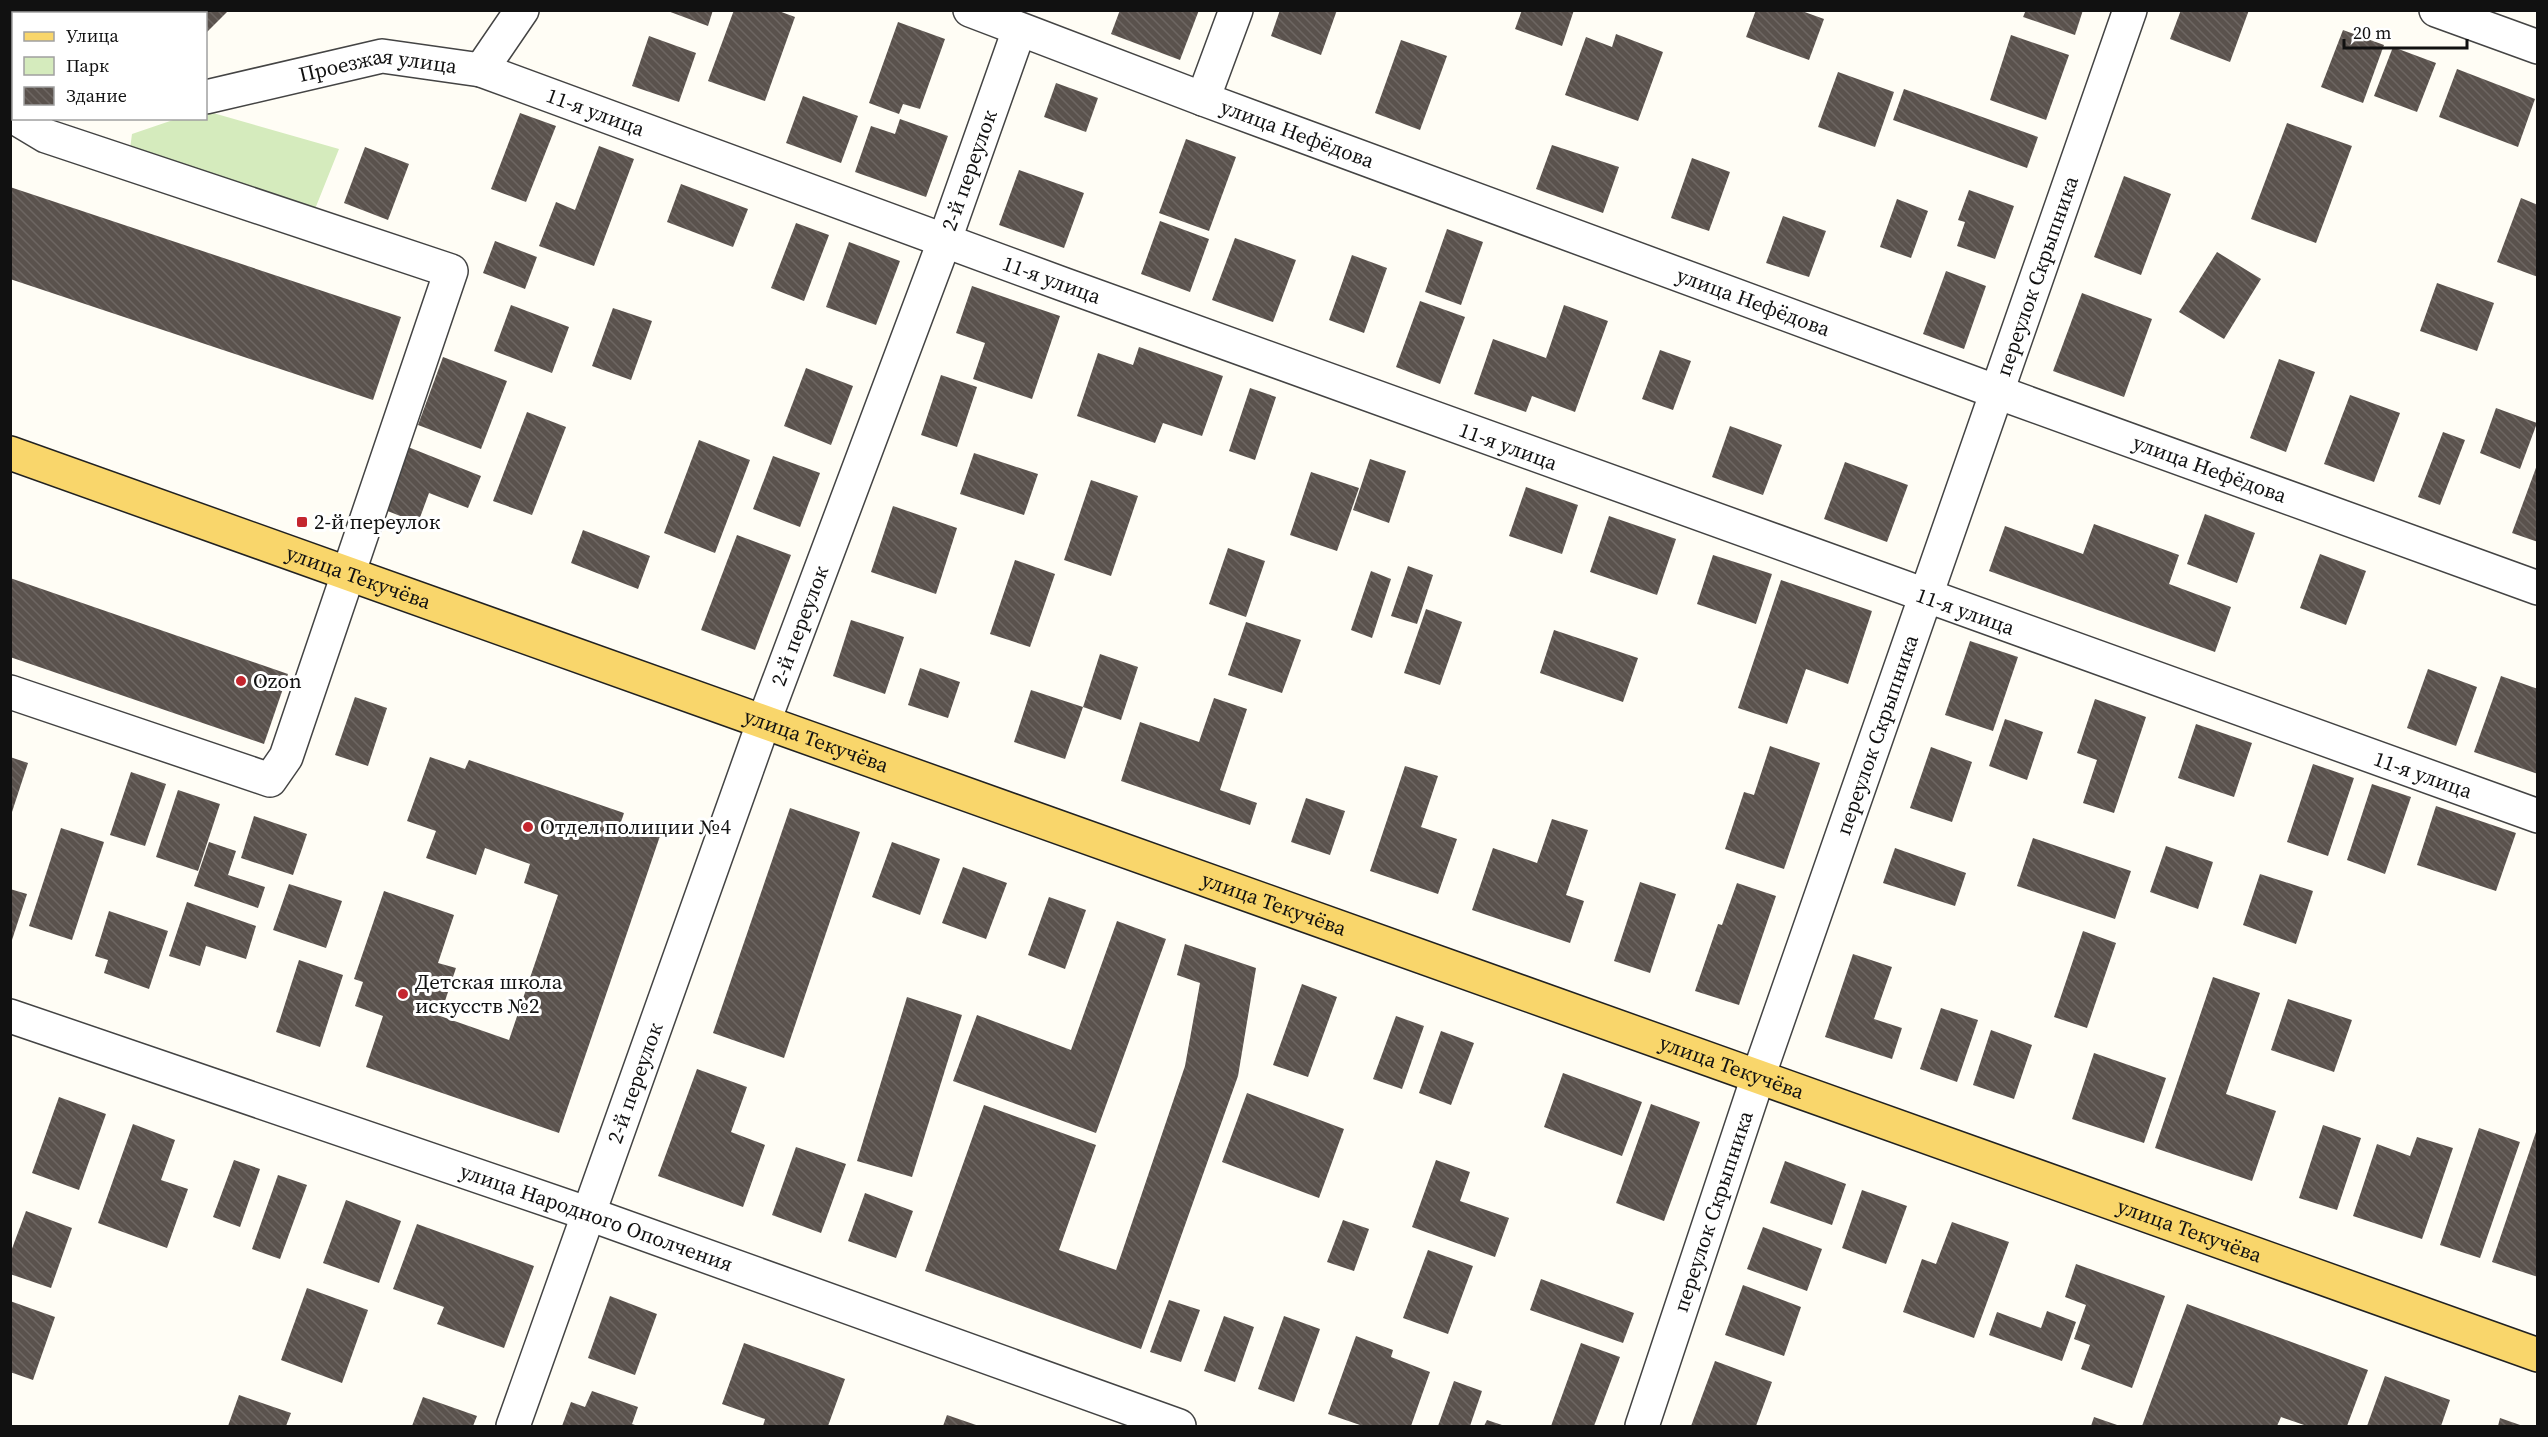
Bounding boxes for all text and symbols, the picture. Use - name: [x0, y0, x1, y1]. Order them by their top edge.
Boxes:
- legend: [12, 12, 207, 120]
- scale bar: [2344, 12, 2467, 50]
- text: 20 m: [2353, 20, 2391, 45]
- text: Улица: [66, 23, 119, 48]
- street label: Проезжая улица: [296, 41, 459, 89]
- text: Парк: [66, 53, 109, 78]
- street label: 11-я улица: [542, 80, 649, 143]
- text: Здание: [66, 83, 127, 108]
- street label: улица Нефёдова: [1217, 92, 1379, 175]
- street label: 2-й переулок: [934, 105, 1004, 235]
- street label: переулок Скрыпника: [1988, 172, 2085, 380]
- street label: 11-я улица: [999, 248, 1105, 311]
- street label: улица Нефёдова: [1673, 260, 1835, 343]
- street label: 11-я улица: [1455, 415, 1562, 477]
- street label: улица Нефёдова: [2129, 427, 2291, 510]
- place label: 2-й переулок: [314, 507, 441, 536]
- marker: 2-й переулок: [295, 515, 309, 529]
- street label: улица Текучёва: [282, 538, 435, 616]
- street label: 2-й переулок: [763, 561, 835, 690]
- street label: 11-я улица: [1912, 580, 2019, 642]
- street label: переулок Скрыпника: [1828, 630, 1925, 839]
- place label: Ozon: [253, 666, 302, 695]
- marker: Ozon: [234, 674, 248, 688]
- street label: улица Текучёва: [740, 701, 893, 779]
- street label: 11-я улица: [2370, 744, 2477, 806]
- place label: Отдел полиции №4: [540, 812, 731, 841]
- marker: Отдел полиции №4: [521, 820, 535, 834]
- street label: улица Текучёва: [1198, 864, 1351, 943]
- place label: Детская школа искусств №2: [415, 967, 563, 1020]
- marker: Детская школа искусств №2: [396, 987, 410, 1001]
- street label: 2-й переулок: [600, 1018, 670, 1147]
- street label: улица Текучёва: [1655, 1028, 1809, 1106]
- street label: переулок Скрыпника: [1666, 1107, 1760, 1316]
- street label: улица Народного Ополчения: [456, 1156, 737, 1279]
- street label: улица Текучёва: [2113, 1191, 2266, 1269]

